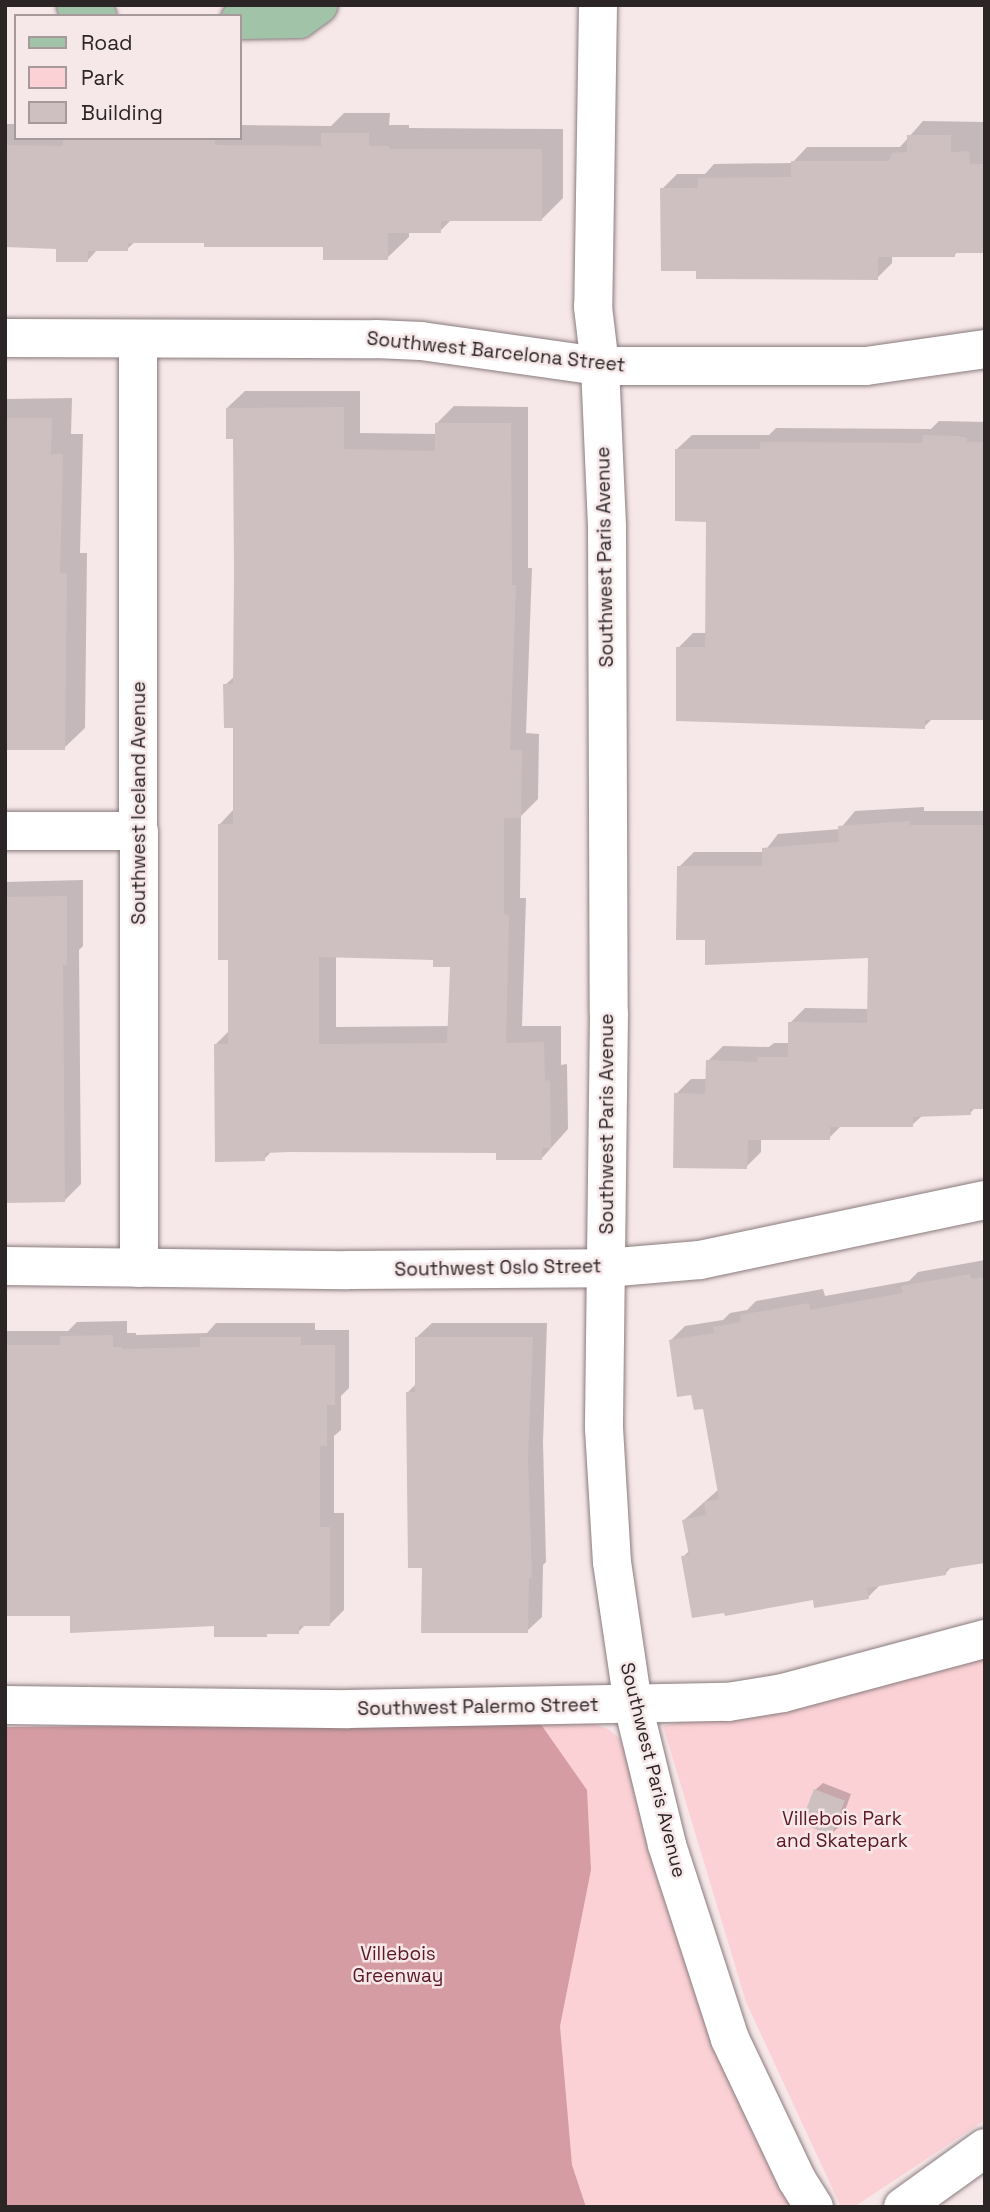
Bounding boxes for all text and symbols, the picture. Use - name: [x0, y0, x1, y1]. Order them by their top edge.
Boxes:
- legend: [14, 14, 242, 140]
- text: Road: [81, 29, 133, 56]
- text: Park: [81, 64, 125, 91]
- text: Building: [81, 99, 163, 126]
- street label: Southwest Barcelona Street: [366, 327, 626, 377]
- street label: Southwest Paris Avenue: [592, 446, 618, 668]
- street label: Southwest Iceland Avenue: [128, 681, 150, 925]
- street label: Southwest Paris Avenue: [596, 1014, 618, 1234]
- street label: Southwest Oslo Street: [394, 1255, 602, 1281]
- street label: Southwest Paris Avenue: [615, 1660, 691, 1880]
- street label: Southwest Palermo Street: [357, 1693, 599, 1721]
- park label: Villebois Park and Skatepark: [776, 1808, 908, 1852]
- park label: Villebois Greenway: [353, 1943, 443, 1987]

